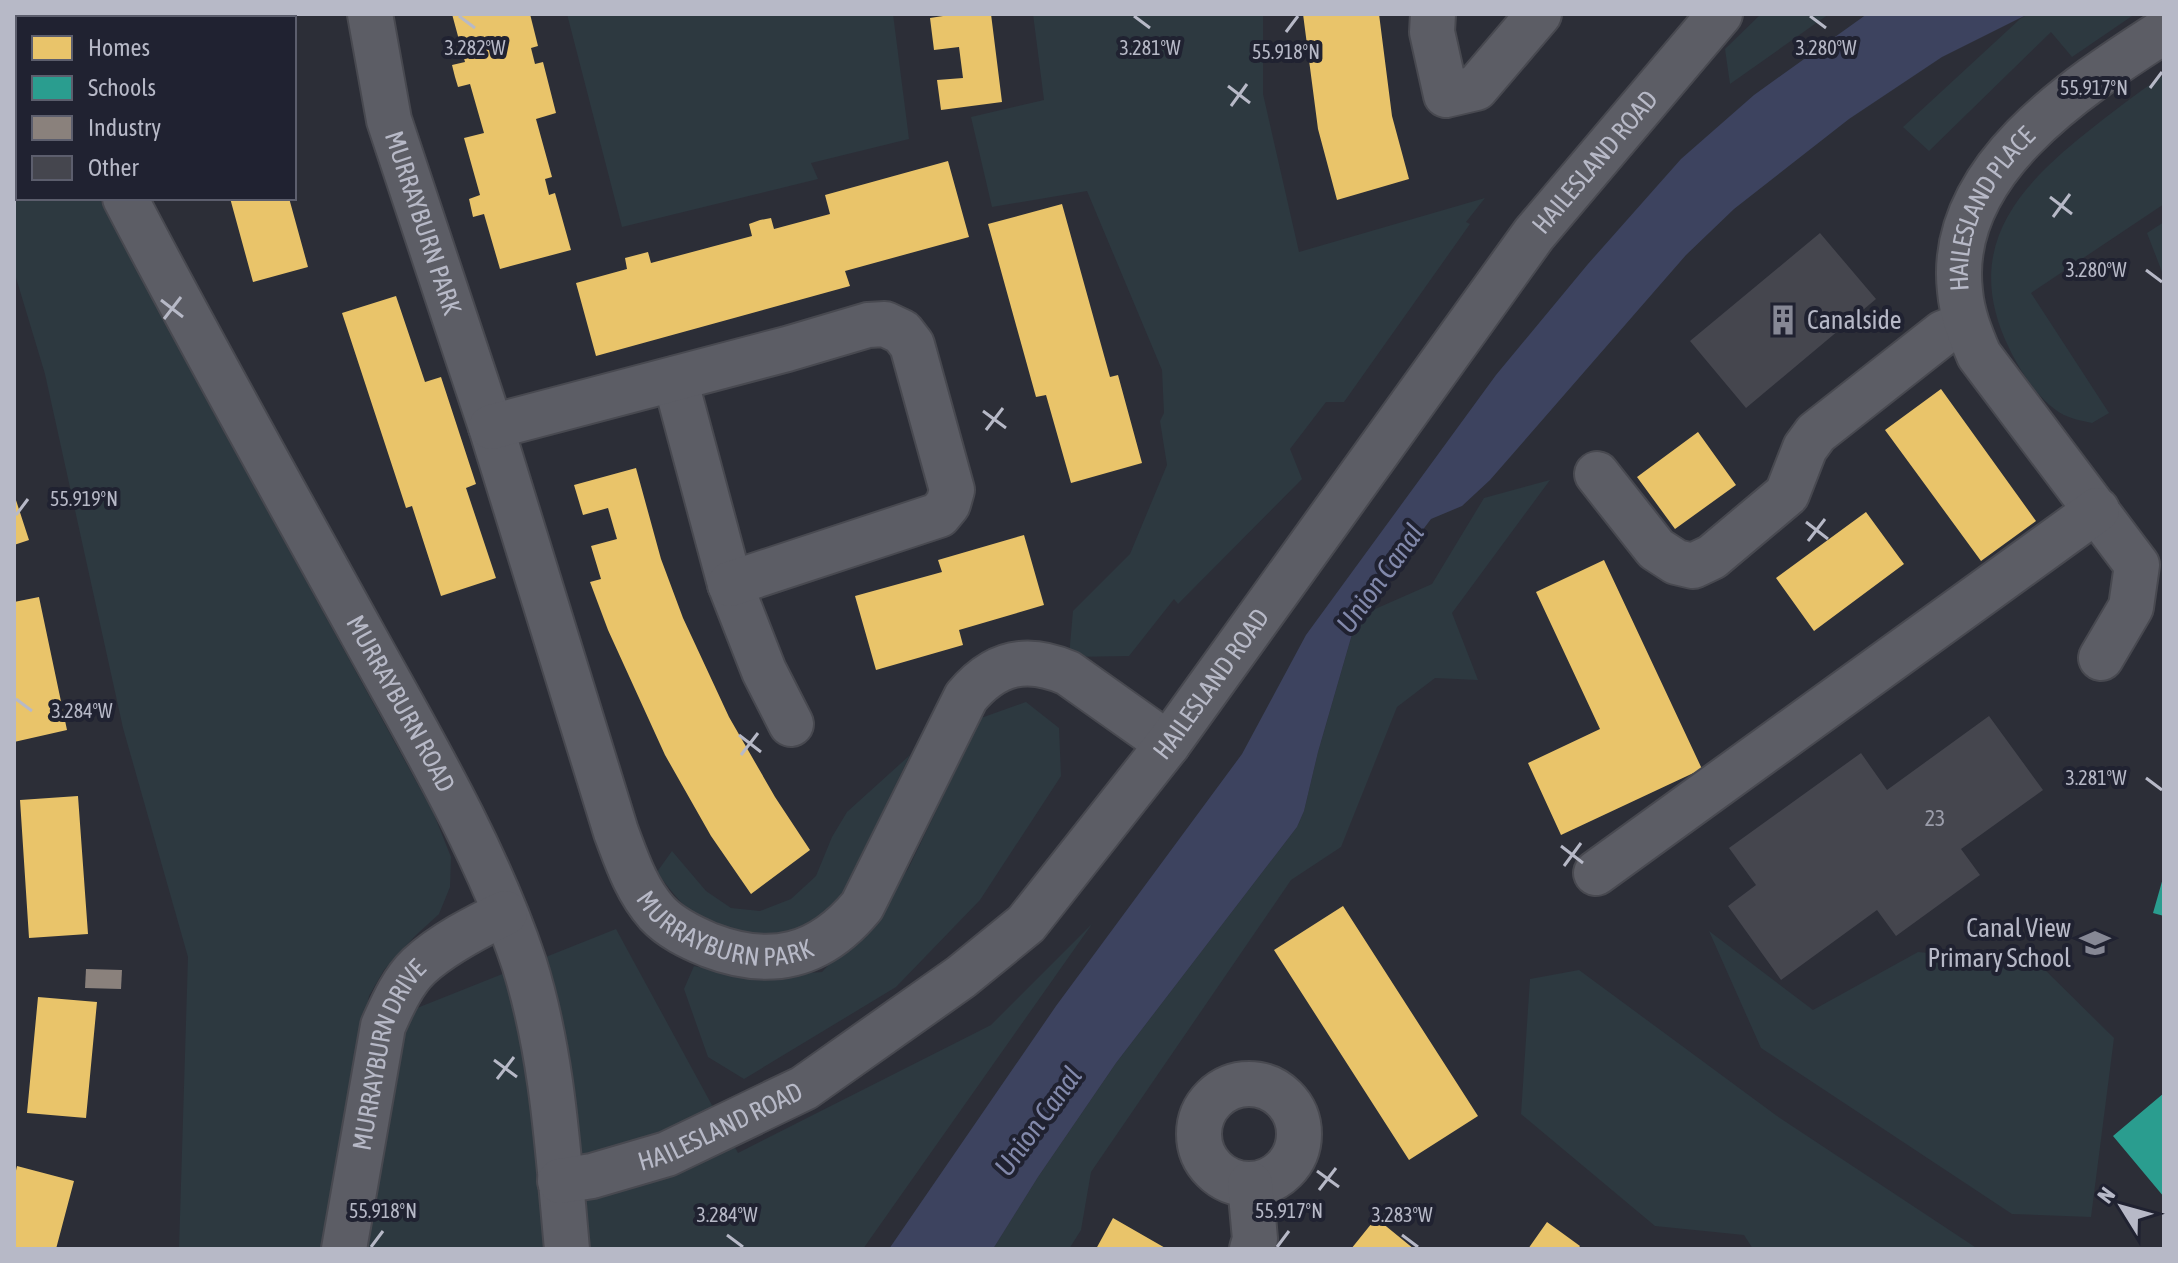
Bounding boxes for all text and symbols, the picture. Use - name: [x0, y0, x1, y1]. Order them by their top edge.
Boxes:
- legend: [16, 16, 296, 200]
- text: Homes: [88, 34, 150, 61]
- text: 3.282°W: [444, 36, 506, 59]
- text: 3.281°W: [1119, 36, 1181, 59]
- text: 3.280°W: [1795, 36, 1857, 59]
- text: 55.918°N: [1252, 40, 1320, 63]
- text: Schools: [88, 74, 156, 101]
- text: 55.917°N: [2060, 76, 2128, 99]
- street label: HAILESLAND ROAD: [1526, 84, 1664, 240]
- text: Industry: [88, 114, 161, 141]
- street label: HAILESLAND PLACE: [1944, 120, 2041, 292]
- street label: MURRAYBURN PARK: [379, 127, 468, 319]
- text: Other: [88, 154, 139, 181]
- text: 3.280°W: [2065, 258, 2127, 281]
- building icon: Canalside: [1766, 303, 1800, 337]
- place label: Canalside: [1807, 305, 1902, 335]
- text: 55.919°N: [50, 487, 118, 510]
- water label: Union Canal: [1330, 517, 1430, 639]
- street label: HAILESLAND ROAD: [1147, 603, 1275, 765]
- street label: MURRAYBURN ROAD: [340, 610, 461, 797]
- text: 3.284°W: [51, 699, 113, 722]
- text: 3.281°W: [2065, 766, 2127, 789]
- house number: 23: [1925, 805, 1945, 831]
- street label: MURRAYBURN PARK: [630, 885, 818, 972]
- place label: Canal View Primary School: [1927, 913, 2071, 973]
- school or university icon: Canal View Primary School: [2078, 926, 2112, 960]
- street label: MURRAYBURN DRIVE: [346, 953, 432, 1153]
- water label: Union Canal: [988, 1060, 1088, 1182]
- street label: HAILESLAND ROAD: [634, 1076, 807, 1177]
- north arrow: [2082, 1167, 2162, 1247]
- text: N: [2092, 1182, 2120, 1208]
- text: 55.918°N: [349, 1199, 417, 1222]
- text: 55.917°N: [1255, 1199, 1323, 1222]
- text: 3.284°W: [696, 1203, 758, 1226]
- text: 3.283°W: [1371, 1203, 1433, 1226]

